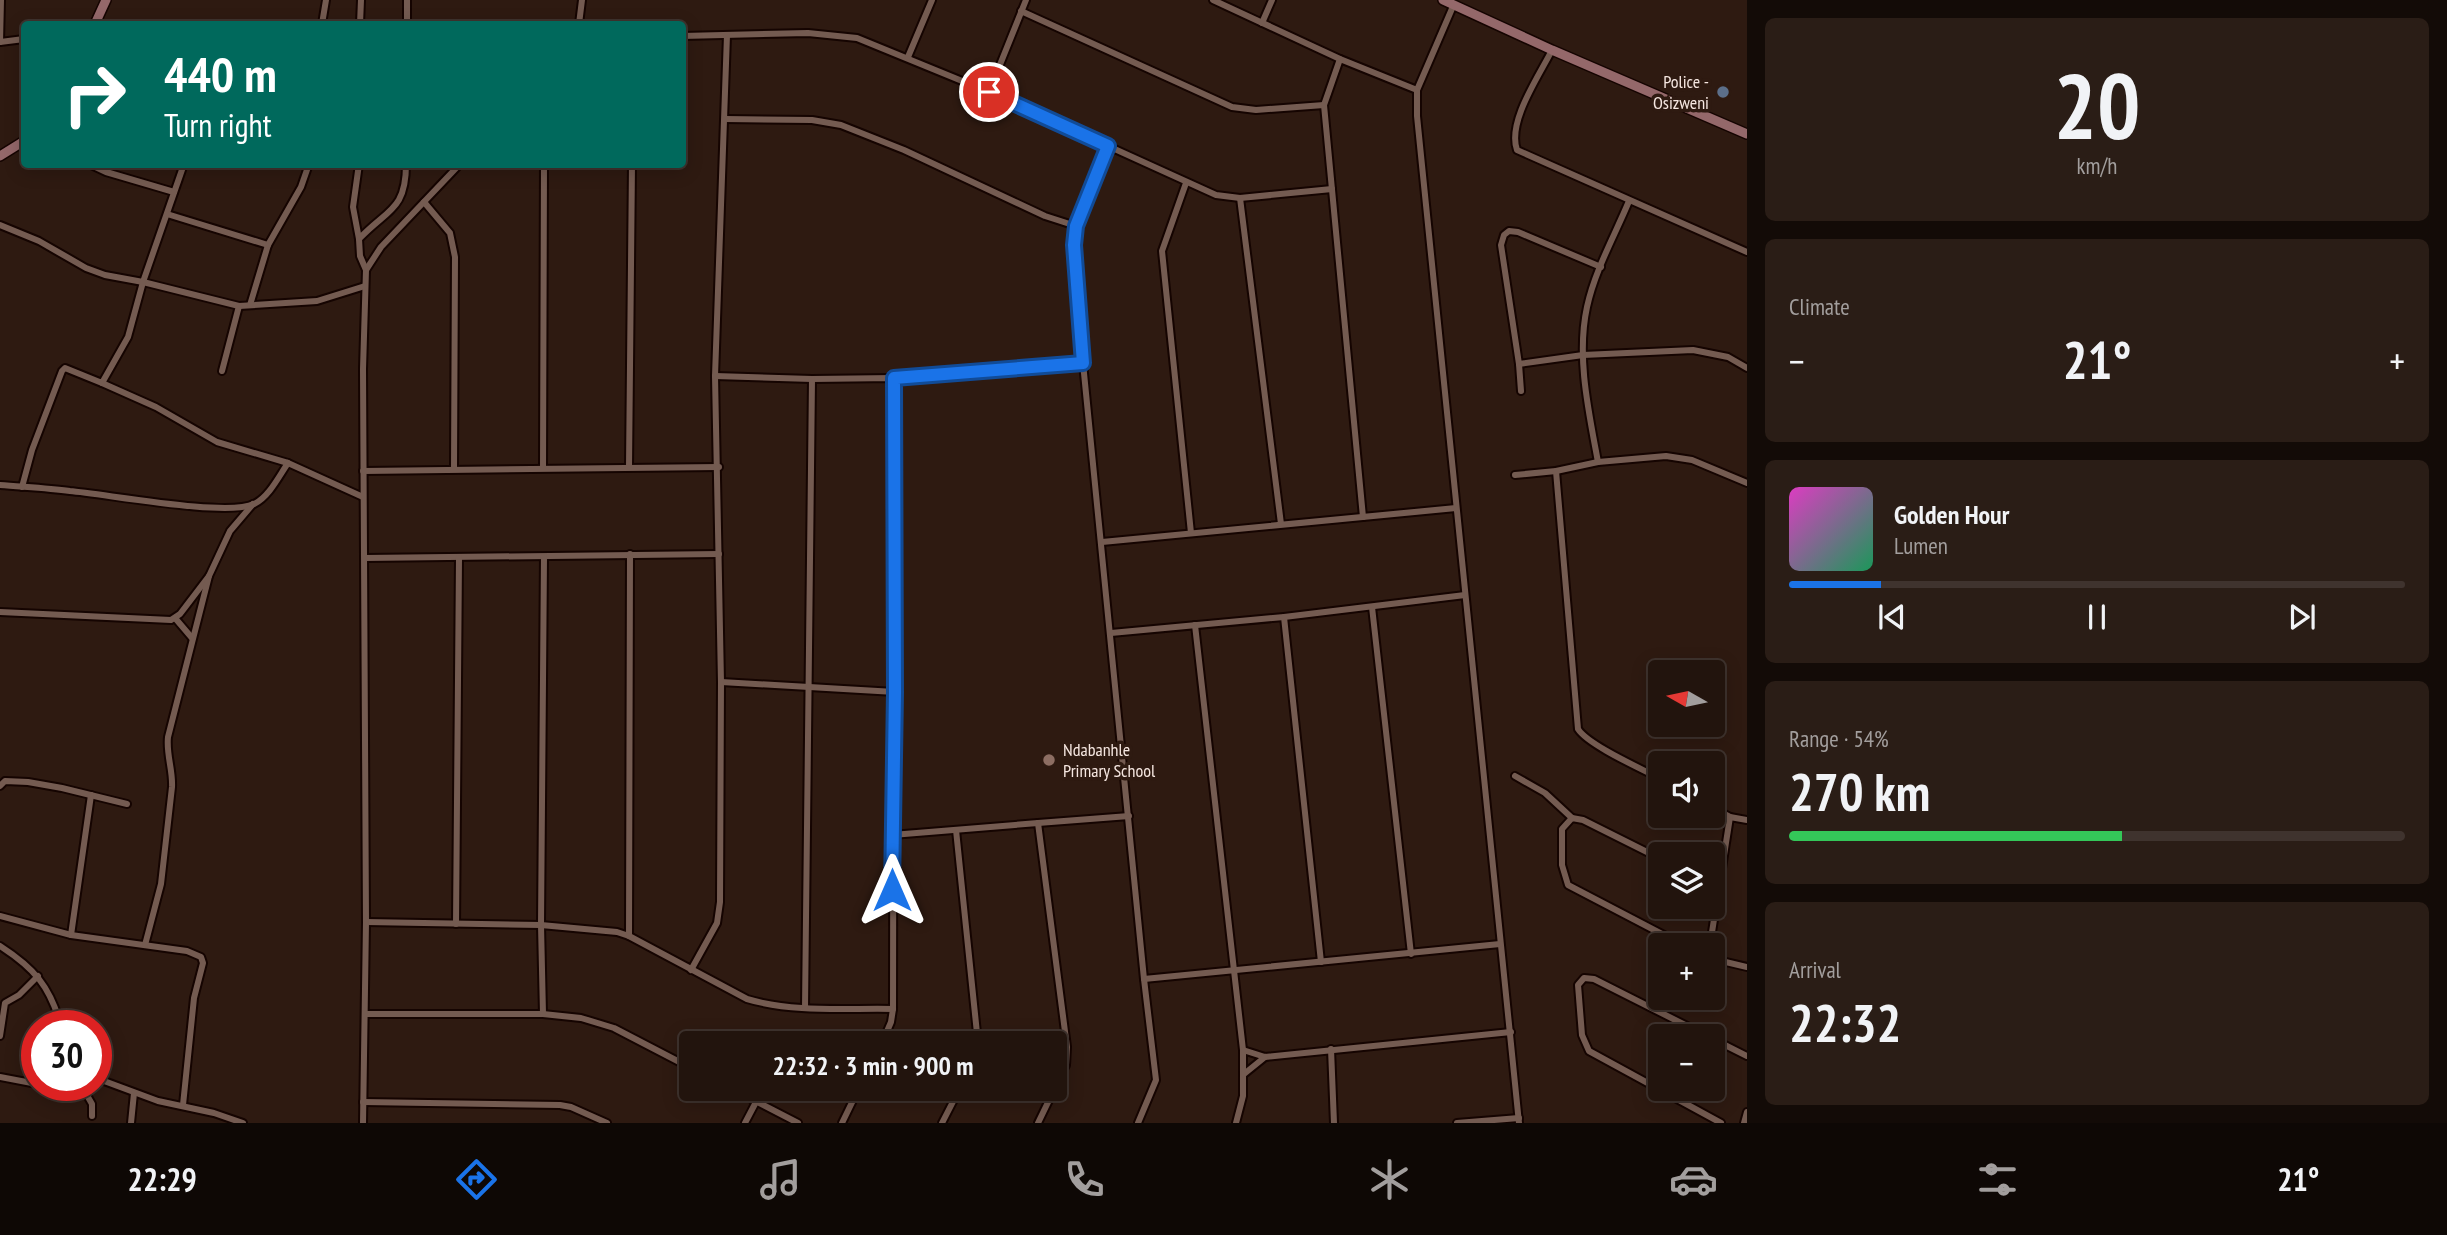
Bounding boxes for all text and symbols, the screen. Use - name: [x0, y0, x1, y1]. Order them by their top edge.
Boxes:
- text: 440 m: [164, 42, 277, 106]
- text: 20: [2054, 46, 2141, 164]
- icon: right: [49, 49, 140, 140]
- pin: [959, 62, 1019, 122]
- place label: Police - Osizweni: [1653, 70, 1709, 114]
- icon: arrive: [970, 73, 1008, 111]
- marker: Police - Osizweni: [1715, 84, 1731, 100]
- text: Turn right: [164, 104, 272, 146]
- text: km/h: [2077, 151, 2117, 180]
- text: Climate: [1789, 292, 1850, 321]
- text: 21°: [2063, 326, 2131, 393]
- text: −: [1789, 336, 1805, 385]
- text: +: [2389, 336, 2405, 385]
- text: Golden Hour: [1894, 498, 2009, 531]
- text: Lumen: [1894, 531, 1948, 560]
- icon: previous: [1873, 598, 1911, 636]
- icon: pause: [2078, 598, 2116, 636]
- icon: next: [2283, 598, 2321, 636]
- north arrow: [1648, 660, 1726, 737]
- map controls: [1648, 660, 1725, 1101]
- text: Range · 54%: [1789, 724, 1889, 753]
- place label: Ndabanhle Primary School: [1063, 738, 1156, 782]
- button: sound: [1648, 751, 1725, 828]
- marker: Ndabanhle Primary School: [1041, 752, 1057, 768]
- text: 270 km: [1789, 758, 1930, 825]
- button: layers: [1648, 842, 1725, 919]
- position arrow: [855, 853, 929, 927]
- button: +: [1648, 933, 1725, 1010]
- text: Arrival: [1789, 955, 1841, 984]
- text: 22:32: [1789, 989, 1901, 1056]
- speed limit sign: 30: [21, 1010, 112, 1101]
- button: −: [1648, 1024, 1725, 1101]
- text: 22:32 · 3 min · 900 m: [773, 1049, 973, 1082]
- icon: directions: [452, 1155, 501, 1204]
- icon: music: [756, 1155, 805, 1204]
- icon: phone: [1060, 1155, 1109, 1204]
- icon: climate: [1365, 1155, 1414, 1204]
- icon: car: [1669, 1155, 1718, 1204]
- icon: filters: [1973, 1155, 2022, 1204]
- text: 22:29: [128, 1158, 197, 1200]
- text: 21°: [2277, 1158, 2319, 1200]

